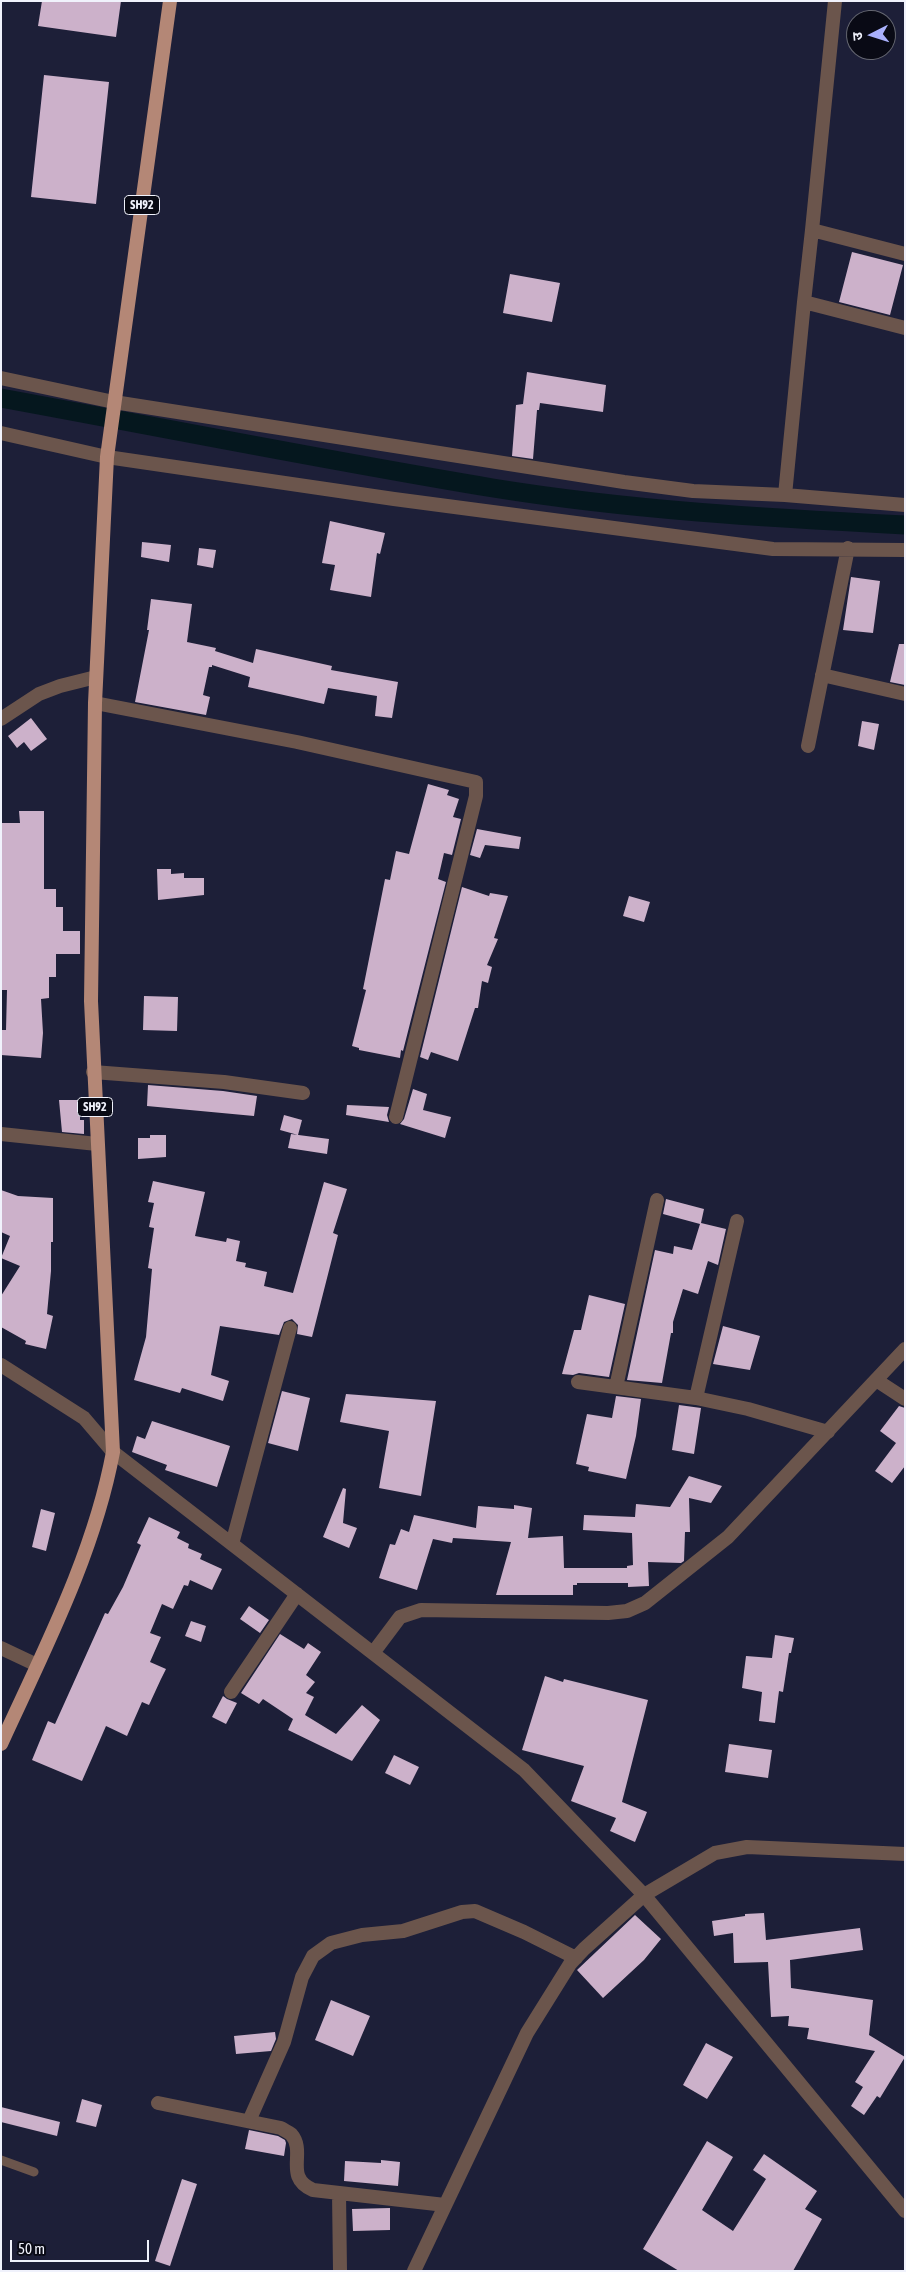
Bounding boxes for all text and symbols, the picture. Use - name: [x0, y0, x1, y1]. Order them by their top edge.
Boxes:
- north arrow: [846, 10, 896, 60]
- text: उ: [849, 31, 865, 41]
- road number: SH92: [124, 196, 160, 214]
- road number: SH92: [78, 1098, 112, 1116]
- scale bar: [12, 2230, 151, 2262]
- text: 50 m: [18, 2240, 45, 2257]

